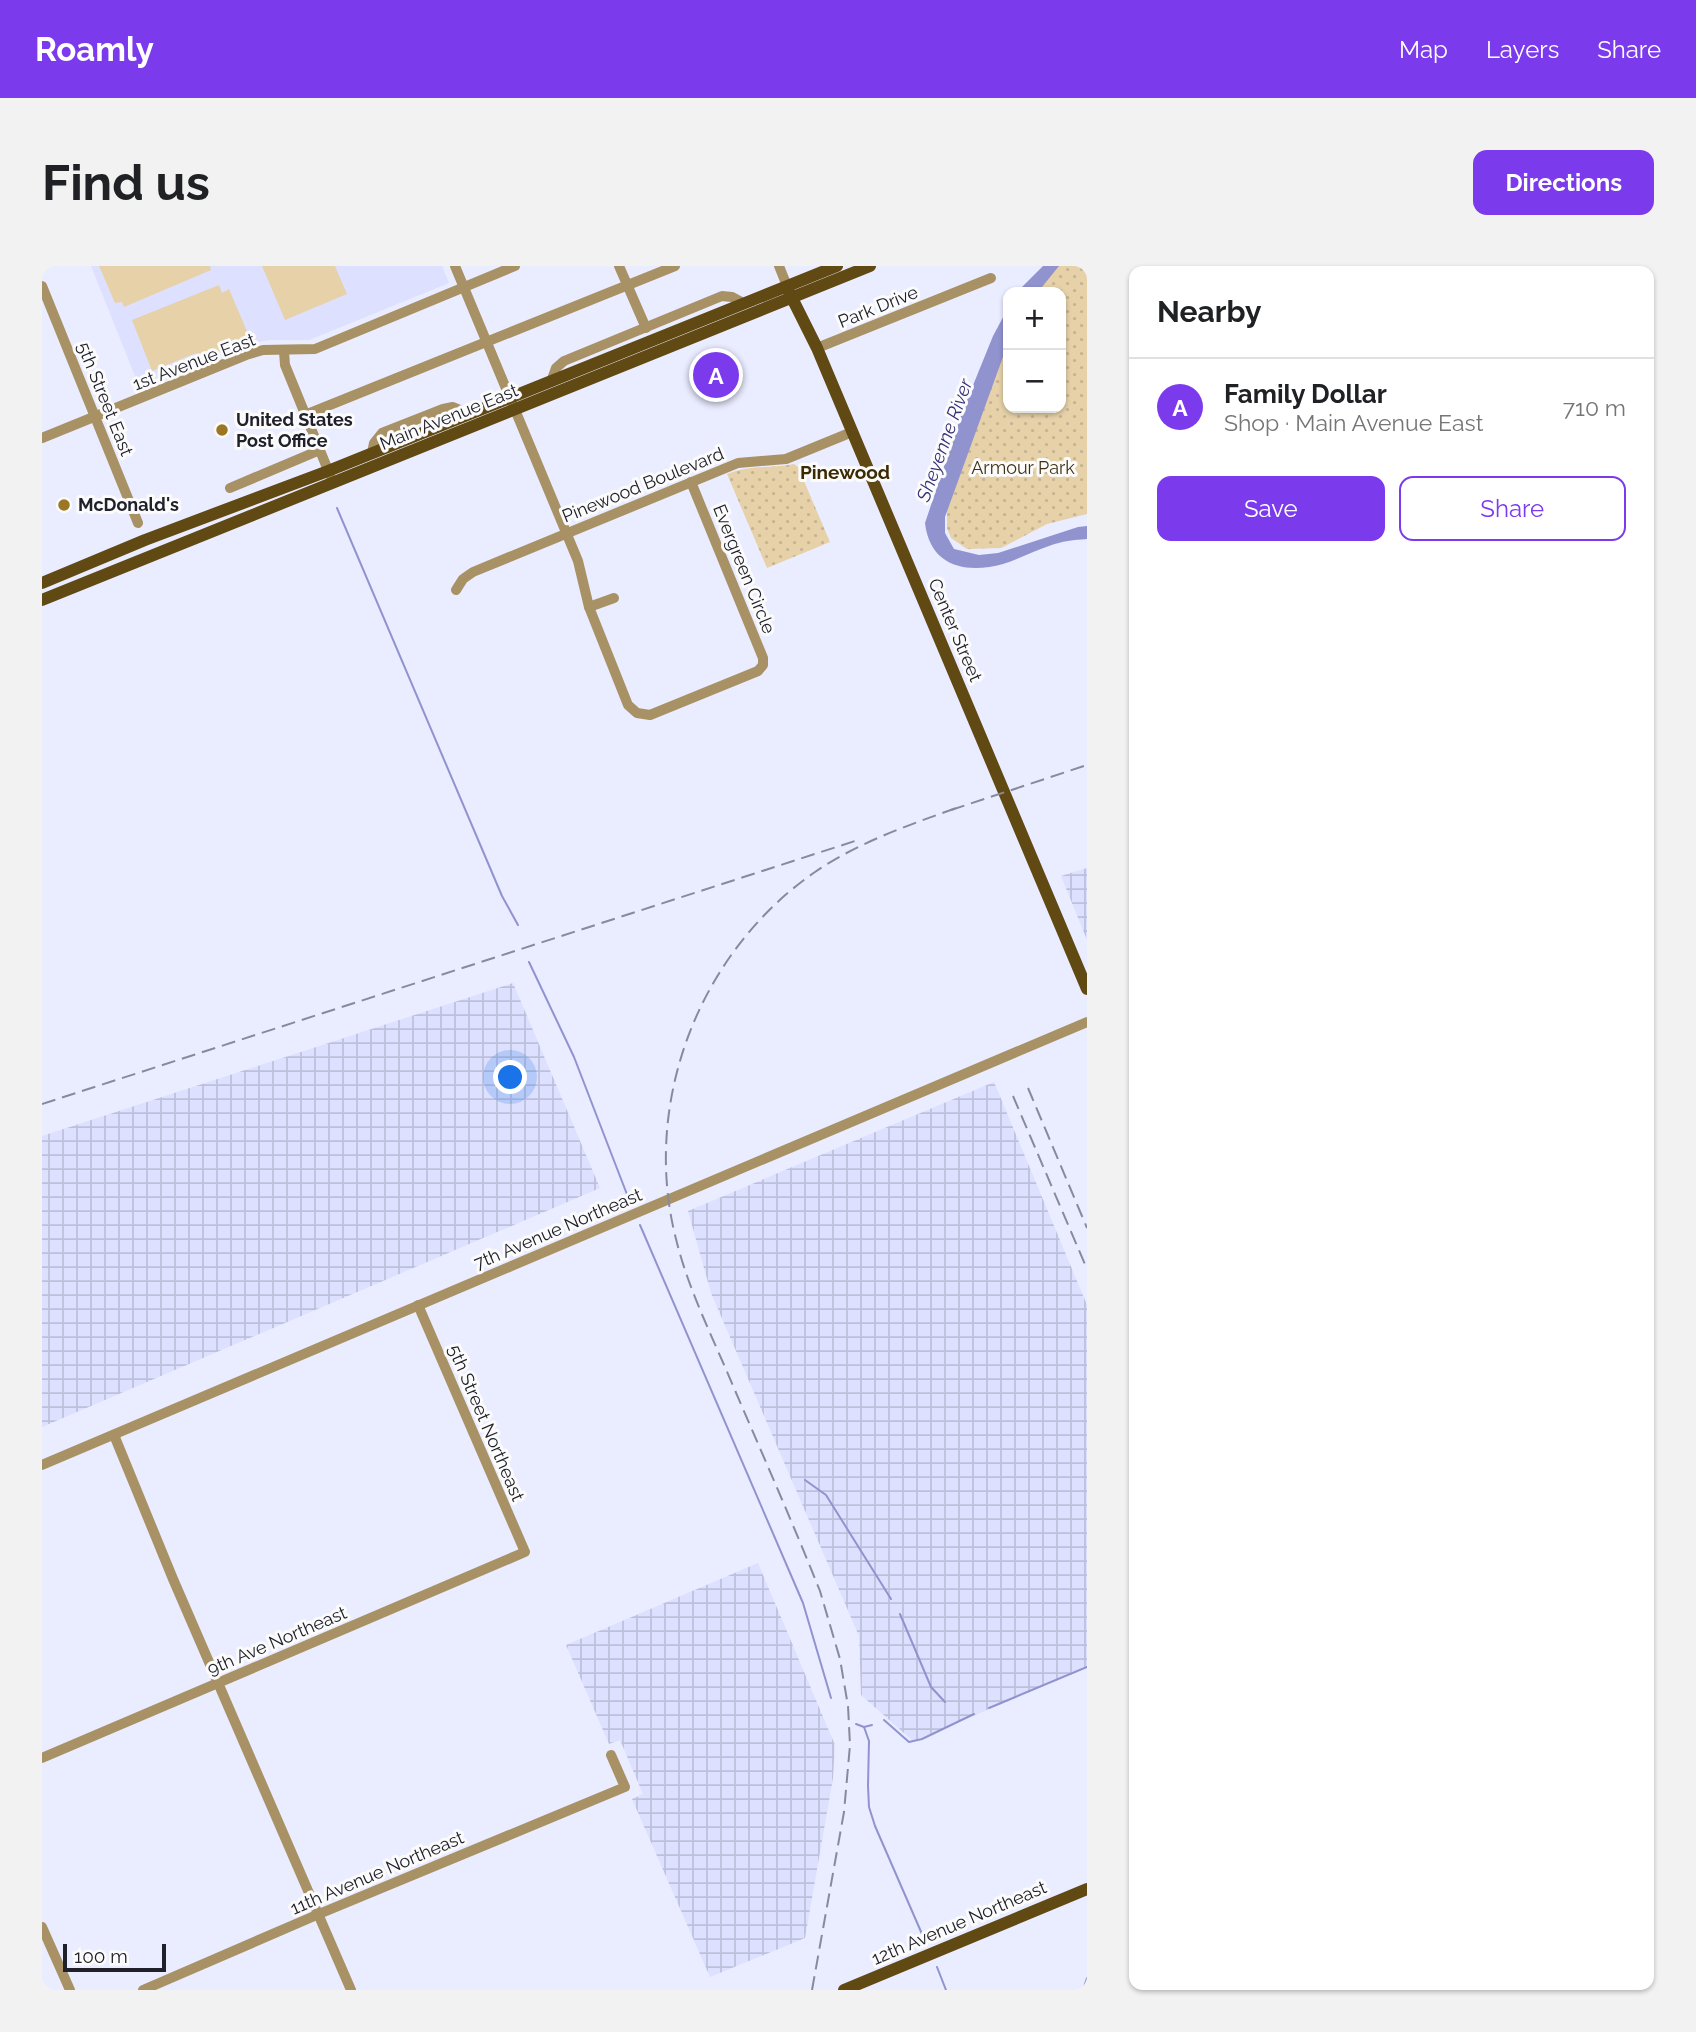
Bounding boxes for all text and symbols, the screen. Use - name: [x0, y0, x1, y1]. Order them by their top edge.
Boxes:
- text: Roamly: [35, 30, 154, 69]
- text: Map: [1399, 35, 1448, 64]
- text: Layers: [1486, 35, 1559, 64]
- text: Share: [1597, 35, 1661, 64]
- button: Directions: [1473, 150, 1654, 215]
- text: Find us: [42, 154, 210, 211]
- street label: Park Drive: [835, 281, 921, 332]
- map controls: [1003, 287, 1066, 413]
- button: +: [1003, 287, 1066, 350]
- text: Nearby: [1157, 294, 1261, 329]
- street label: 1st Avenue East: [130, 328, 258, 395]
- street label: 5th Street East: [73, 339, 138, 459]
- pin: A: [693, 349, 739, 401]
- button: −: [1003, 350, 1066, 413]
- water label: Sheyenne River: [911, 374, 977, 505]
- street label: Main Avenue East: [377, 379, 521, 454]
- text: Family Dollar: [1224, 379, 1387, 409]
- text: A: [1172, 394, 1188, 421]
- text: 710 m: [1563, 394, 1626, 421]
- place label: United States Post Office: [236, 409, 353, 451]
- text: Shop · Main Avenue East: [1224, 409, 1483, 436]
- marker: United States Post Office: [214, 422, 230, 438]
- street label: Pinewood Boulevard: [559, 442, 727, 527]
- park label: Armour Park: [971, 457, 1075, 478]
- district label: Pinewood: [800, 461, 890, 483]
- button: Save: [1157, 476, 1385, 541]
- button: Share: [1399, 476, 1626, 541]
- place label: McDonald's: [78, 494, 179, 515]
- marker: McDonald's: [56, 497, 72, 513]
- street label: Evergreen Circle: [709, 501, 780, 637]
- street label: Center Street: [924, 575, 987, 685]
- your location: [493, 1060, 527, 1094]
- street label: 7th Avenue Northeast: [471, 1184, 645, 1273]
- street label: 5th Street Northeast: [444, 1341, 529, 1504]
- street label: 9th Ave Northeast: [204, 1602, 350, 1679]
- street label: 11th Avenue Northeast: [287, 1827, 467, 1919]
- street label: 12th Avenue Northeast: [868, 1876, 1049, 1969]
- scale bar: [63, 1941, 166, 1973]
- text: 100 m: [74, 1945, 128, 1967]

